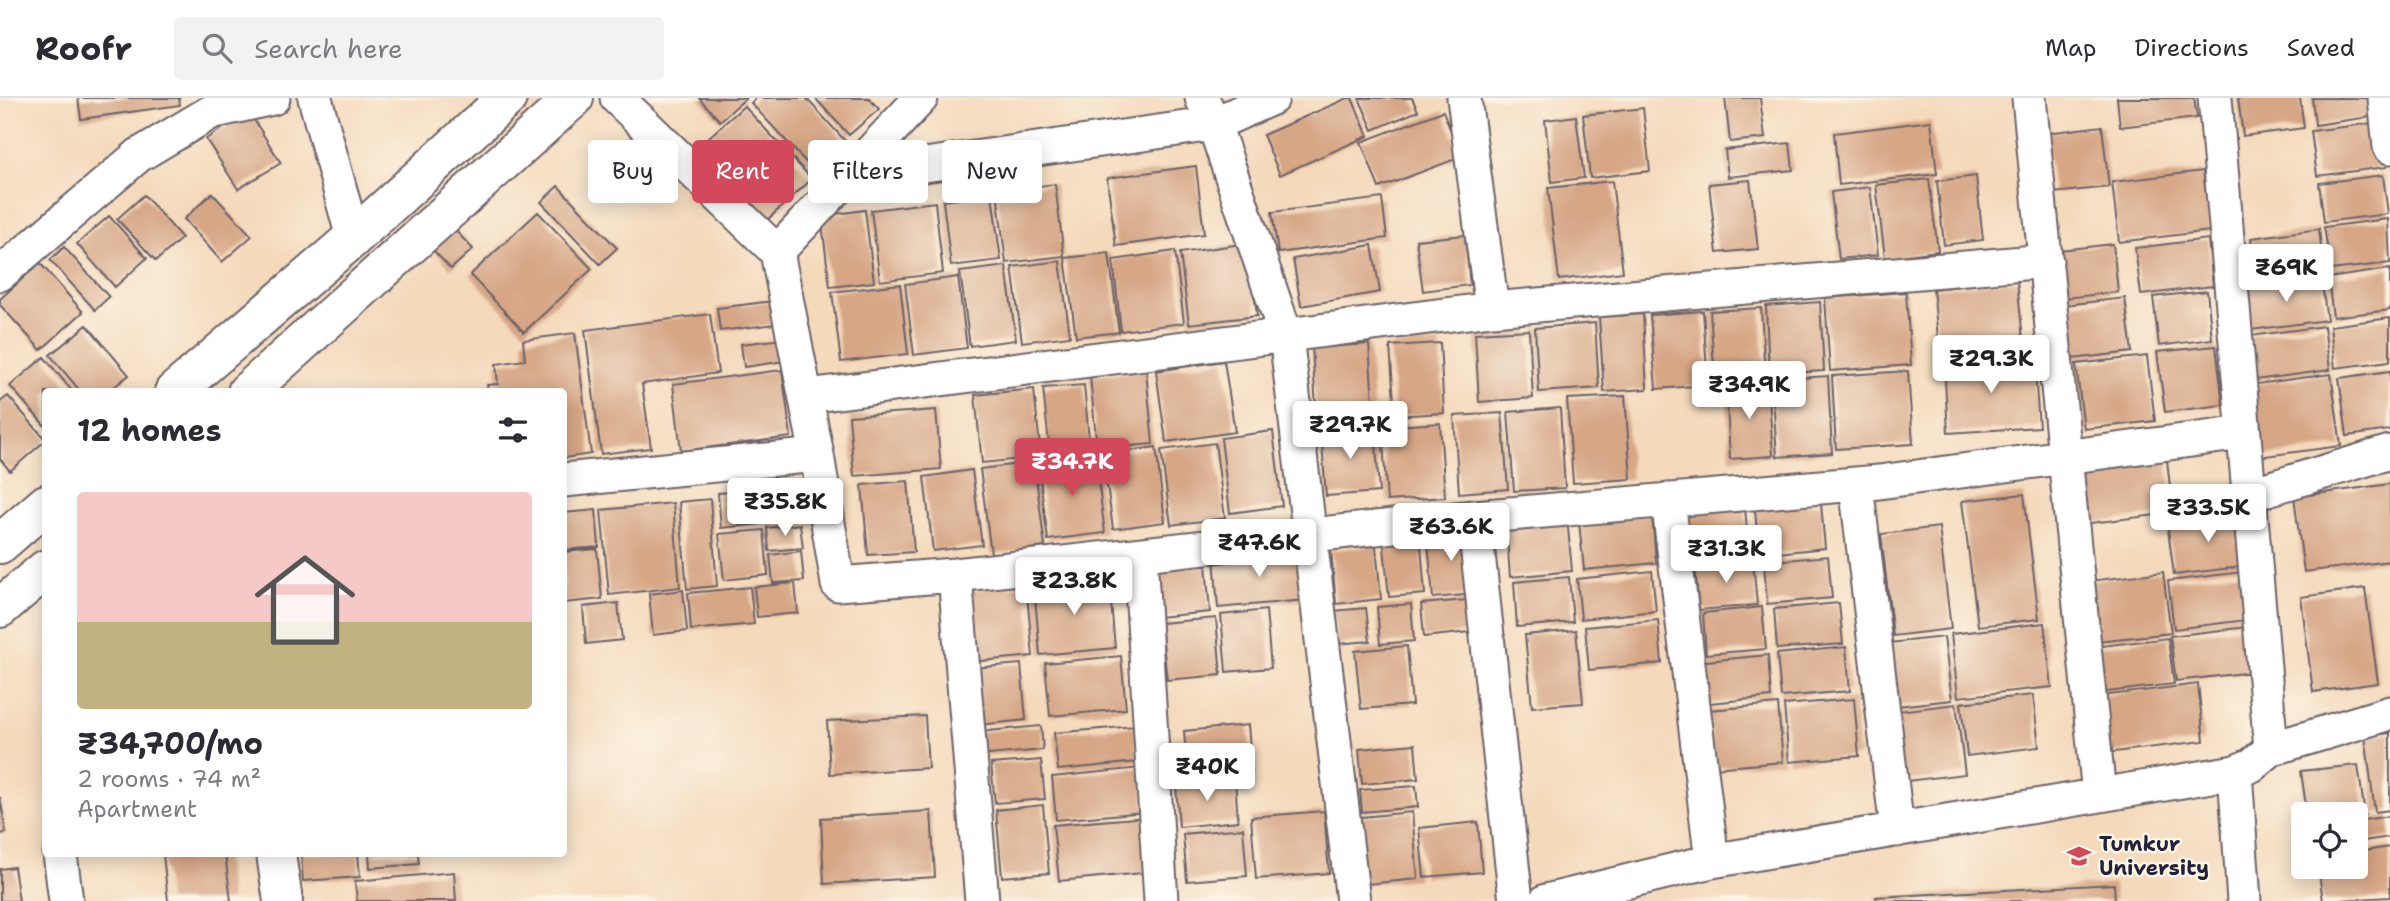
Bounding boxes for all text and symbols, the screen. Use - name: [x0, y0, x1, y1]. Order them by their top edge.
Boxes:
- search box: [174, 17, 664, 80]
- text: Roofr: [35, 26, 132, 71]
- icon: search: [198, 29, 236, 67]
- text: Search here: [254, 31, 403, 66]
- text: Map: [2045, 32, 2096, 64]
- text: Directions: [2134, 32, 2249, 64]
- text: Saved: [2287, 32, 2355, 64]
- chip: Buy: [588, 140, 678, 203]
- chip: Rent: [692, 140, 794, 203]
- chip: Filters: [808, 140, 928, 203]
- chip: New: [942, 140, 1042, 203]
- pin: ₹69K: [2245, 244, 2327, 304]
- text: ₹69K: [2254, 252, 2318, 282]
- pin: ₹29.3K: [1934, 336, 2048, 395]
- text: ₹29.3K: [1948, 343, 2034, 373]
- pin: ₹34.9K: [1692, 362, 1806, 421]
- text: ₹34.9K: [1708, 369, 1790, 399]
- pin: ₹29.7K: [1293, 402, 1407, 461]
- text: ₹29.7K: [1309, 409, 1391, 439]
- text: 12 homes: [77, 410, 221, 451]
- icon: filters: [494, 411, 532, 449]
- pin: ₹34.7K: [1015, 438, 1129, 498]
- text: ₹34.7K: [1031, 446, 1113, 476]
- pin: ₹35.8K: [728, 478, 842, 538]
- pin: ₹33.5K: [2151, 484, 2265, 544]
- text: ₹35.8K: [743, 486, 827, 516]
- text: ₹33.5K: [2166, 492, 2250, 522]
- pin: ₹63.6K: [1394, 504, 1508, 563]
- text: ₹63.6K: [1409, 511, 1493, 541]
- pin: ₹47.6K: [1202, 519, 1316, 579]
- pin: ₹31.3K: [1669, 526, 1783, 585]
- text: ₹47.6K: [1217, 527, 1301, 557]
- text: ₹31.3K: [1687, 533, 1765, 563]
- icon: home: [242, 537, 368, 663]
- pin: ₹23.8K: [1017, 558, 1131, 617]
- text: ₹23.8K: [1031, 565, 1117, 595]
- text: ₹34,700/mo: [77, 723, 263, 764]
- pin: ₹40K: [1166, 744, 1248, 803]
- text: ₹40K: [1175, 751, 1239, 781]
- text: 2 rooms · 74 m²: [77, 764, 261, 794]
- text: Apartment: [77, 794, 197, 824]
- map controls: [2291, 802, 2368, 879]
- button: locate: [2291, 802, 2368, 879]
- place label: Tumkur University: [2099, 830, 2209, 882]
- school or university icon: Tumkur University: [2065, 842, 2093, 870]

